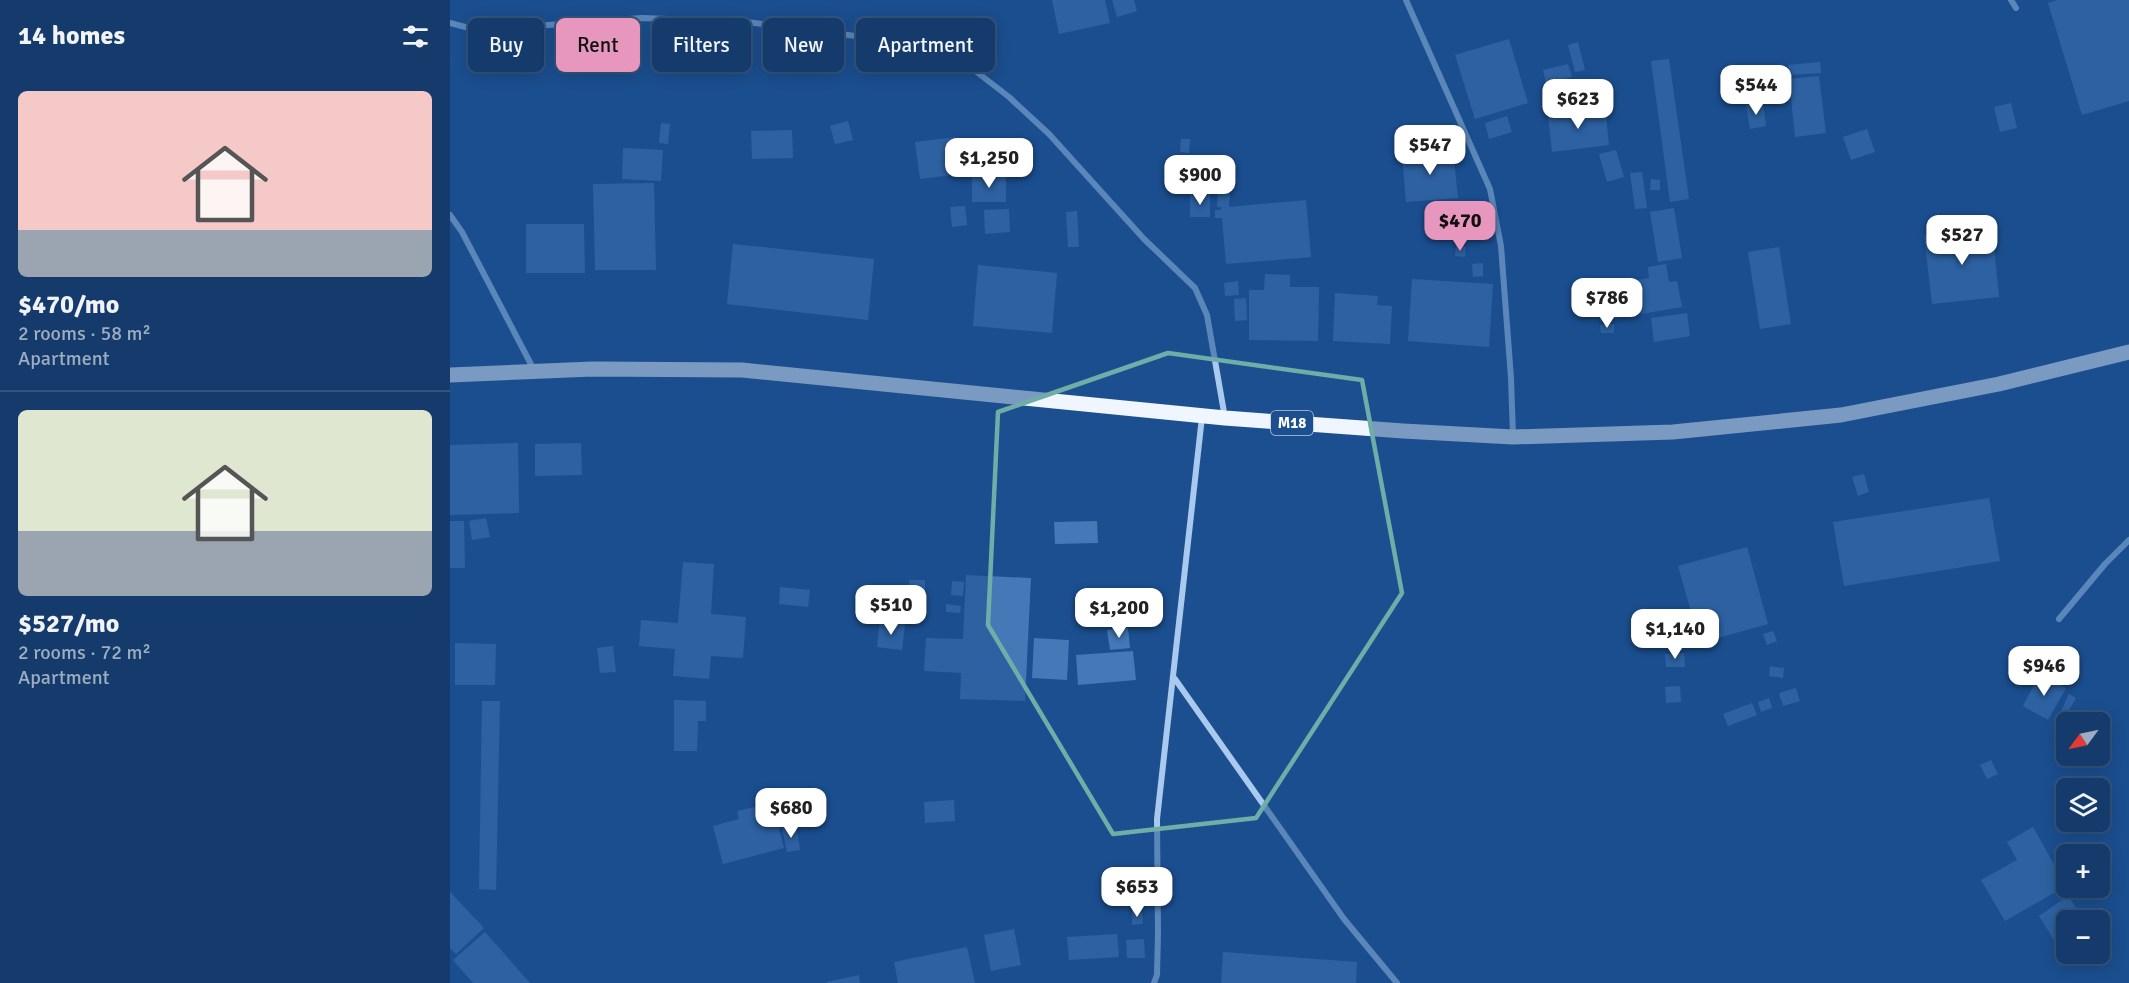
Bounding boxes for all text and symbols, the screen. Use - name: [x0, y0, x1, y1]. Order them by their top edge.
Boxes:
- chip: Buy: [468, 18, 544, 72]
- chip: Rent: [556, 18, 640, 72]
- chip: Filters: [652, 18, 751, 72]
- chip: New: [763, 18, 844, 72]
- chip: Apartment: [856, 18, 995, 72]
- text: 14 homes: [18, 20, 125, 52]
- icon: filters: [399, 20, 432, 53]
- pin: $544: [1720, 65, 1792, 116]
- text: $544: [1734, 72, 1778, 97]
- pin: $623: [1542, 79, 1614, 130]
- text: $623: [1556, 86, 1600, 111]
- pin: $547: [1394, 125, 1466, 176]
- icon: home: [171, 130, 279, 238]
- text: $547: [1408, 132, 1452, 157]
- pin: $1,250: [940, 138, 1038, 189]
- text: $1,250: [959, 145, 1019, 170]
- pin: $900: [1164, 155, 1236, 206]
- text: $900: [1178, 162, 1222, 187]
- pin: $470: [1424, 201, 1496, 252]
- text: $470: [1438, 208, 1482, 233]
- pin: $527: [1926, 215, 1998, 266]
- text: $527: [1940, 222, 1984, 247]
- pin: $786: [1571, 278, 1643, 329]
- text: $786: [1585, 285, 1629, 310]
- text: $470/mo: [18, 289, 119, 321]
- text: 2 rooms · 58 m²: [18, 321, 151, 346]
- text: Apartment: [18, 346, 110, 371]
- road number: M18: [1271, 411, 1313, 435]
- icon: home: [171, 449, 279, 557]
- pin: $510: [855, 585, 927, 636]
- pin: $1,200: [1070, 588, 1168, 639]
- text: $510: [869, 592, 913, 617]
- text: $1,200: [1089, 595, 1149, 620]
- text: $527/mo: [18, 608, 119, 640]
- pin: $1,140: [1626, 609, 1724, 660]
- text: $1,140: [1645, 616, 1705, 641]
- text: 2 rooms · 72 m²: [18, 640, 151, 665]
- pin: $946: [2008, 646, 2080, 697]
- text: $946: [2022, 653, 2066, 678]
- text: Apartment: [18, 665, 110, 690]
- north arrow: [2056, 712, 2110, 766]
- map controls: [2056, 712, 2110, 964]
- button: layers: [2056, 778, 2110, 832]
- pin: $680: [755, 788, 827, 839]
- text: $680: [769, 795, 813, 820]
- button: +: [2056, 844, 2110, 898]
- pin: $653: [1101, 867, 1173, 918]
- text: $653: [1115, 874, 1159, 899]
- button: −: [2056, 910, 2110, 964]

